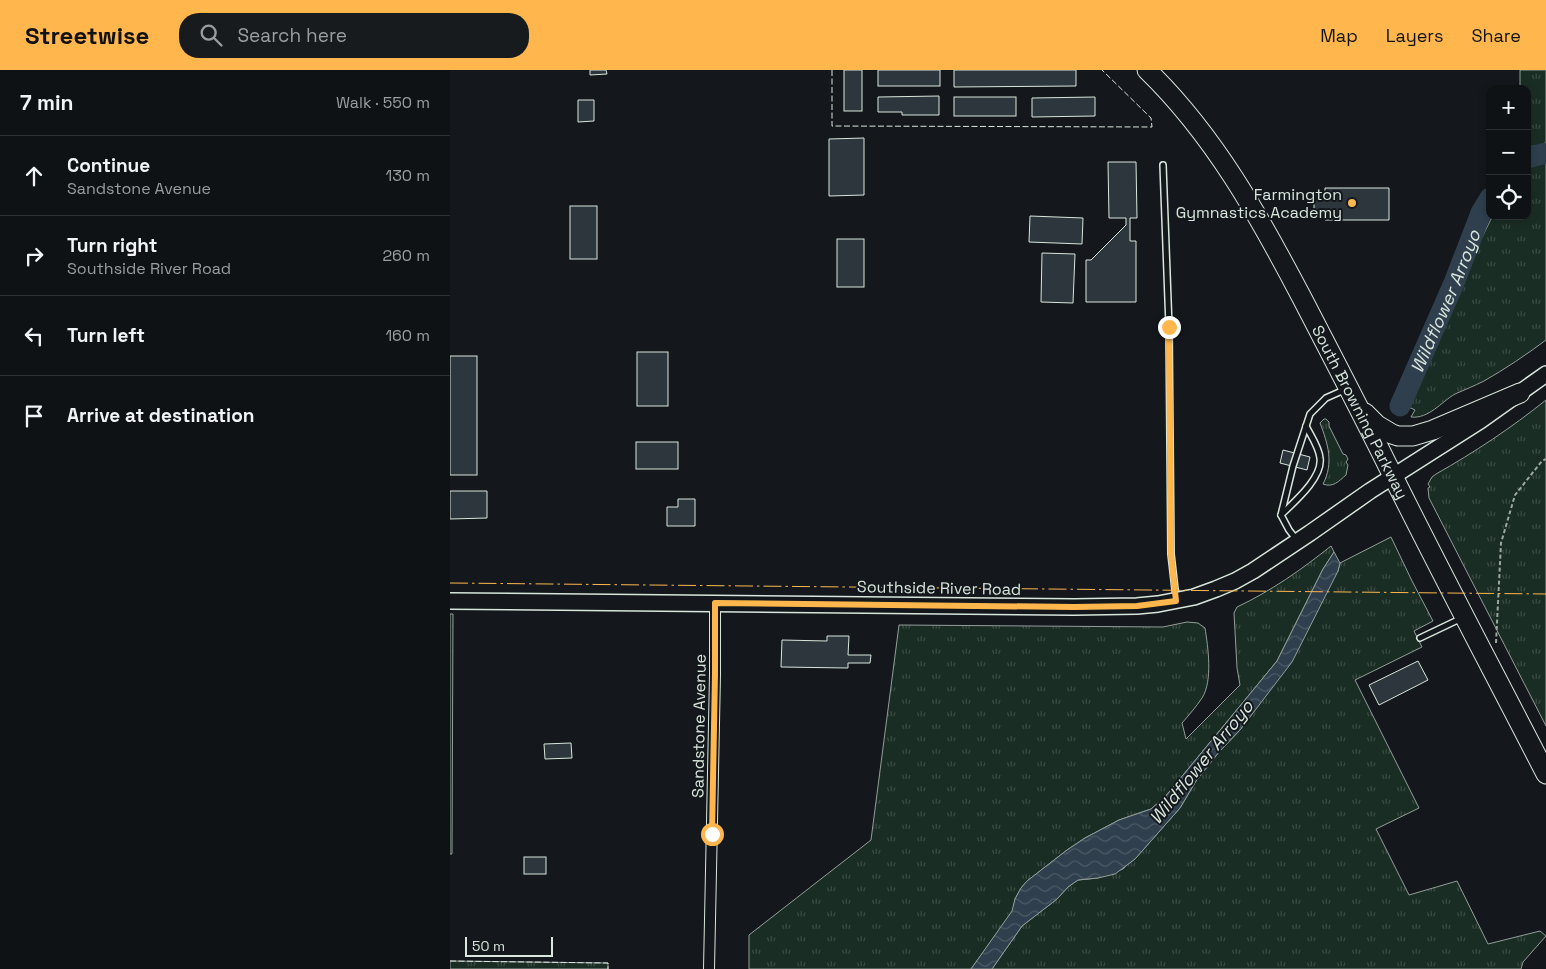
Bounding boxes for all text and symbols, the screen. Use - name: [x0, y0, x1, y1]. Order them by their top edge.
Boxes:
- search box: [179, 13, 529, 58]
- text: Streetwise: [25, 20, 149, 51]
- icon: search: [197, 21, 225, 49]
- text: Search here: [237, 23, 347, 48]
- text: Map: [1320, 24, 1358, 47]
- text: Layers: [1386, 24, 1443, 47]
- text: Share: [1471, 24, 1521, 47]
- map controls: [1486, 85, 1531, 220]
- button: +: [1486, 85, 1531, 130]
- text: 7 min: [20, 89, 73, 116]
- text: Walk · 550 m: [336, 92, 430, 113]
- button: −: [1486, 130, 1531, 175]
- text: Continue: [67, 153, 150, 178]
- icon: ahead: [20, 162, 48, 190]
- text: 130 m: [386, 165, 430, 186]
- button: locate: [1486, 175, 1531, 220]
- text: Sandstone Avenue: [67, 178, 211, 199]
- place label: Farmington Gymnastics Academy: [1176, 184, 1342, 223]
- marker: Farmington Gymnastics Academy: [1346, 197, 1358, 209]
- water label: Wildflower Arroyo: [1405, 226, 1485, 376]
- text: Turn right: [67, 233, 157, 258]
- icon: right: [20, 242, 48, 270]
- text: 260 m: [382, 245, 430, 266]
- text: Southside River Road: [67, 258, 231, 279]
- route end: [1158, 316, 1181, 339]
- street label: South Browning Parkway: [1307, 321, 1413, 503]
- icon: left: [20, 322, 48, 350]
- text: Turn left: [67, 323, 145, 348]
- text: 160 m: [385, 325, 430, 346]
- icon: arrive: [20, 402, 48, 430]
- text: Arrive at destination: [67, 403, 255, 428]
- street label: Southside River Road: [857, 576, 1021, 600]
- street label: Sandstone Avenue: [687, 654, 711, 798]
- water label: Wildflower Arroyo: [1144, 695, 1259, 829]
- route start: [701, 823, 724, 846]
- scale bar: [465, 934, 552, 957]
- text: 50 m: [472, 937, 505, 955]

